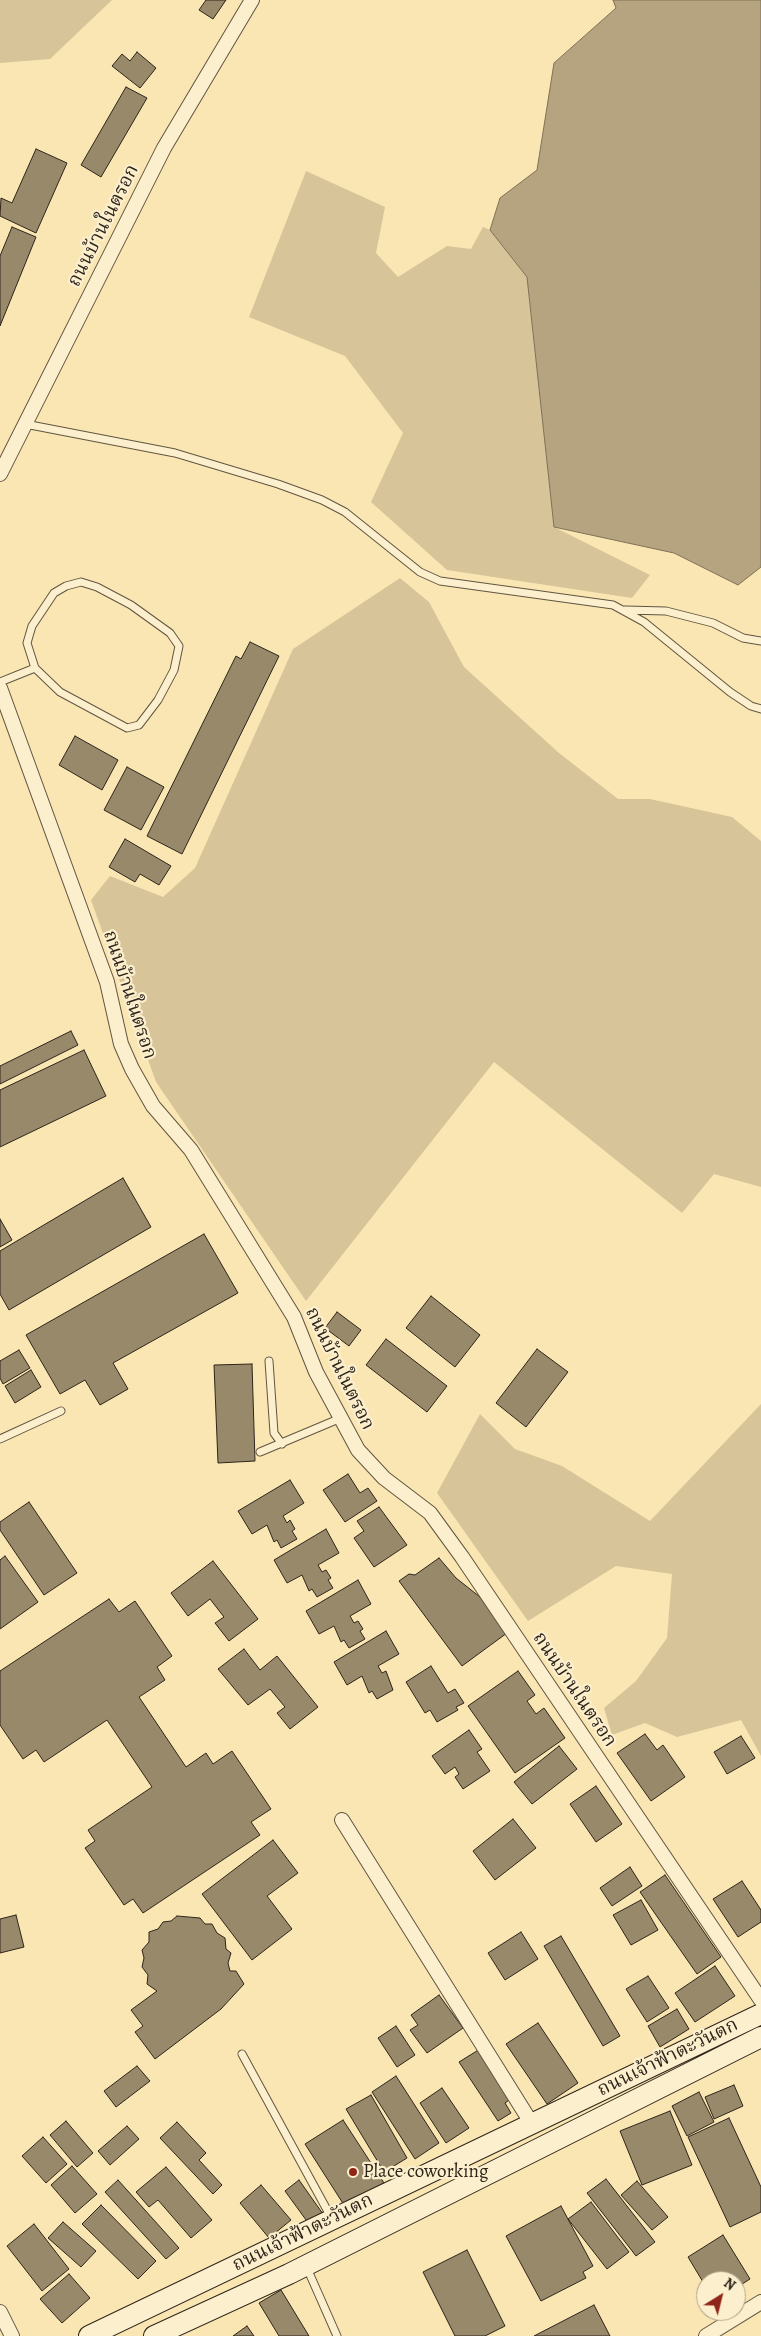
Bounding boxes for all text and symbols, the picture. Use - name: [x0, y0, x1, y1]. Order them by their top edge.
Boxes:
- street label: ถนนบ้านในตรอก: [63, 161, 145, 291]
- street label: ถนนบ้านในตรอก: [97, 928, 161, 1062]
- street label: ถนนบ้านในตรอก: [299, 1304, 379, 1434]
- street label: ถนนบ้านในตรอก: [527, 1628, 621, 1752]
- street label: ถนนเจ้าฟ้าตะวันตก: [594, 2014, 742, 2102]
- place label: Place coworking: [363, 2161, 488, 2183]
- marker: Place coworking: [347, 2166, 359, 2178]
- street label: ถนนเจ้าฟ้าตะวันตก: [229, 2189, 377, 2277]
- north arrow: [696, 2271, 746, 2321]
- text: N: [720, 2274, 739, 2295]

